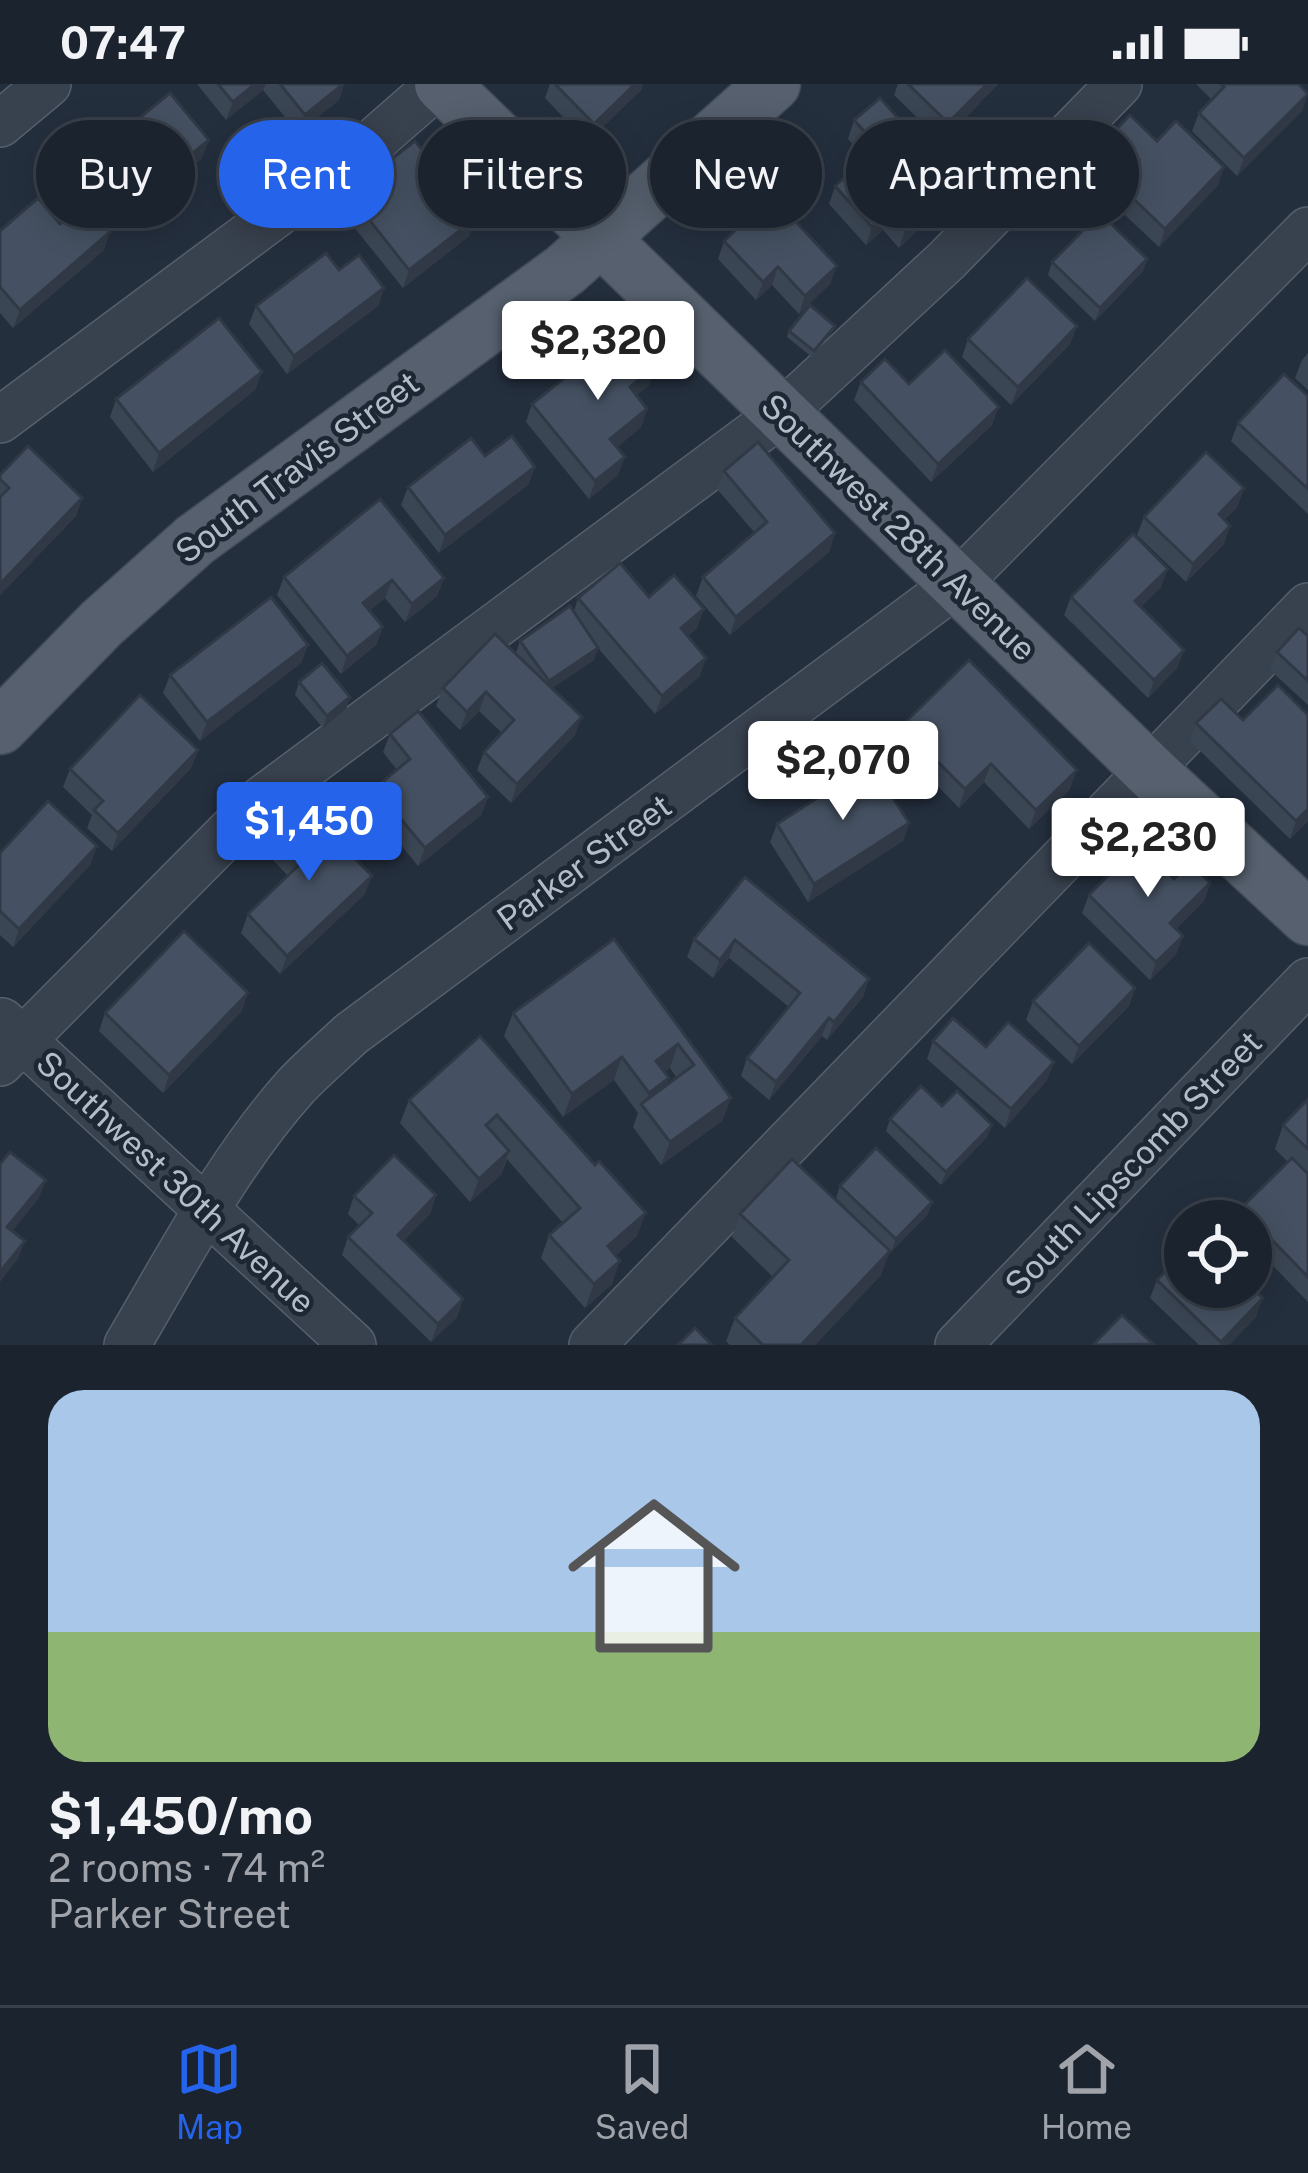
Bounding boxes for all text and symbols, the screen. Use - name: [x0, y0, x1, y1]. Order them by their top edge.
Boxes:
- text: 07:47: [60, 16, 186, 69]
- chip: Buy: [36, 120, 195, 228]
- chip: Rent: [219, 120, 394, 228]
- chip: Filters: [418, 120, 626, 228]
- chip: New: [650, 120, 822, 228]
- chip: Apartment: [846, 120, 1139, 228]
- pin: $2,320: [500, 301, 696, 403]
- text: $2,320: [529, 317, 667, 363]
- street label: South Travis Street: [168, 363, 426, 571]
- street label: Southwest 28th Avenue: [754, 386, 1044, 668]
- pin: $2,070: [745, 721, 941, 823]
- text: $2,070: [775, 737, 911, 783]
- pin: $1,450: [211, 782, 407, 884]
- street label: Parker Street: [490, 786, 678, 938]
- text: $1,450: [244, 798, 374, 844]
- pin: $2,230: [1050, 798, 1246, 900]
- text: $2,230: [1079, 814, 1217, 860]
- street label: South Lipscomb Street: [997, 1023, 1269, 1303]
- street label: Southwest 30th Avenue: [29, 1043, 323, 1321]
- map controls: [1164, 1200, 1272, 1308]
- button: locate: [1164, 1200, 1272, 1308]
- icon: home: [546, 1468, 762, 1684]
- text: $1,450/mo: [48, 1786, 313, 1845]
- text: 2 rooms · 74 m²: [48, 1845, 325, 1891]
- text: Parker Street: [48, 1891, 291, 1937]
- tab: Map: [176, 2036, 243, 2146]
- tab: Saved: [595, 2036, 689, 2146]
- tab: Home: [1041, 2036, 1132, 2146]

